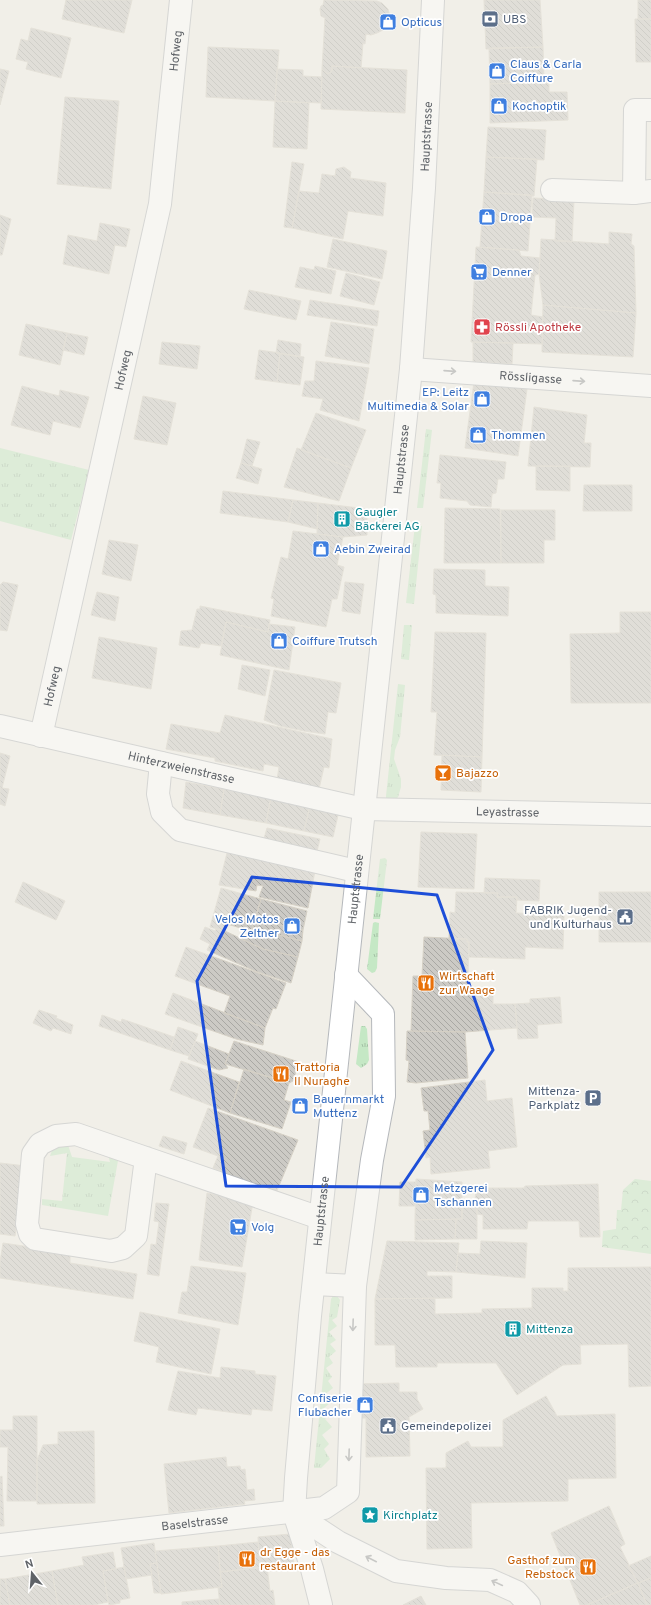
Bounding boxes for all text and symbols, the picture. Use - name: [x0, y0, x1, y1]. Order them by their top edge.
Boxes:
- bank icon: UBS: [480, 9, 500, 29]
- shop icon: Opticus: [378, 12, 398, 32]
- place label: UBS: [503, 12, 526, 28]
- place label: Opticus: [401, 15, 442, 31]
- street label: Hofweg: [167, 30, 187, 72]
- place label: Claus & Carla Coiffure: [510, 57, 582, 87]
- shop icon: Claus & Carla Coiffure: [487, 61, 507, 81]
- shop icon: Kochoptik: [489, 96, 509, 116]
- place label: Kochoptik: [512, 99, 566, 115]
- street label: Hauptstrasse: [418, 101, 437, 172]
- shop icon: Dropa: [477, 207, 497, 227]
- place label: Dropa: [500, 210, 533, 226]
- supermarket icon: Denner: [469, 262, 489, 282]
- place label: Denner: [492, 265, 532, 281]
- pharmacy icon: Rössli Apotheke: [472, 317, 492, 337]
- place label: Rössli Apotheke: [495, 320, 581, 336]
- street label: Hofweg: [112, 348, 136, 392]
- one-way arrow: [443, 368, 456, 375]
- street label: Rössligasse: [499, 368, 563, 389]
- one-way arrow: [572, 377, 585, 384]
- place label: EP: Leitz Multimedia & Solar: [367, 385, 469, 415]
- shop icon: EP: Leitz Multimedia & Solar: [472, 389, 492, 409]
- street label: Hauptstrasse: [391, 424, 414, 495]
- shop icon: Thommen: [468, 425, 488, 445]
- place label: Thommen: [491, 428, 546, 444]
- place label: Gaugler Bäckerei AG: [355, 505, 420, 535]
- building icon: Gaugler Bäckerei AG: [332, 509, 352, 529]
- shop icon: Aebin Zweirad: [311, 539, 331, 559]
- place label: Aebin Zweirad: [334, 542, 411, 558]
- shop icon: Coiffure Trutsch: [269, 631, 289, 651]
- place label: Coiffure Trutsch: [292, 634, 378, 650]
- street label: Hofweg: [41, 665, 65, 708]
- street label: Hinterzweienstrasse: [126, 749, 236, 788]
- bar icon: Bajazzo: [433, 763, 453, 783]
- place label: Bajazzo: [456, 766, 499, 782]
- street label: Leyastrasse: [476, 804, 539, 822]
- street label: Hauptstrasse: [345, 853, 368, 925]
- place label: FABRIK Jugend- und Kulturhaus: [524, 903, 612, 933]
- public building icon: FABRIK Jugend- und Kulturhaus: [615, 907, 635, 927]
- place label: Velos Motos Zeltner: [215, 912, 279, 942]
- shop icon: Velos Motos Zeltner: [282, 916, 302, 936]
- place label: Wirtschaft zur Waage: [439, 969, 495, 999]
- restaurant icon: Wirtschaft zur Waage: [416, 973, 436, 993]
- place label: Trattoria Il Nuraghe: [294, 1060, 350, 1090]
- restaurant icon: Trattoria Il Nuraghe: [271, 1064, 291, 1084]
- place label: Mittenza- Parkplatz: [528, 1084, 580, 1114]
- parking icon: Mittenza- Parkplatz: [583, 1088, 603, 1108]
- place label: Bauernmarkt Muttenz: [313, 1092, 384, 1122]
- shop icon: Bauernmarkt Muttenz: [290, 1096, 310, 1116]
- street label: Hauptstrasse: [310, 1176, 334, 1247]
- place label: Metzgerei Tschannen: [434, 1181, 492, 1211]
- shop icon: Metzgerei Tschannen: [411, 1185, 431, 1205]
- supermarket icon: Volg: [228, 1217, 248, 1237]
- place label: Volg: [251, 1220, 274, 1236]
- one-way arrow: [350, 1318, 357, 1331]
- building icon: Mittenza: [503, 1319, 523, 1339]
- place label: Mittenza: [526, 1322, 573, 1338]
- place label: Confiserie Flubacher: [298, 1391, 352, 1421]
- shop icon: Confiserie Flubacher: [355, 1395, 375, 1415]
- public building icon: Gemeindepolizei: [378, 1416, 398, 1436]
- place label: Gemeindepolizei: [401, 1419, 491, 1435]
- one-way arrow: [346, 1448, 353, 1461]
- place icon: Kirchplatz: [360, 1505, 380, 1525]
- place label: Kirchplatz: [383, 1508, 438, 1524]
- street label: Baselstrasse: [160, 1512, 229, 1536]
- place label: dr Egge - das restaurant: [260, 1545, 330, 1575]
- restaurant icon: dr Egge - das restaurant: [237, 1549, 257, 1569]
- north arrow: [12, 1553, 52, 1593]
- place label: Gasthof zum Rebstock: [507, 1553, 575, 1583]
- one-way arrow: [366, 1555, 378, 1562]
- text: N: [24, 1557, 35, 1572]
- restaurant icon: Gasthof zum Rebstock: [578, 1557, 598, 1577]
- one-way arrow: [491, 1579, 503, 1586]

